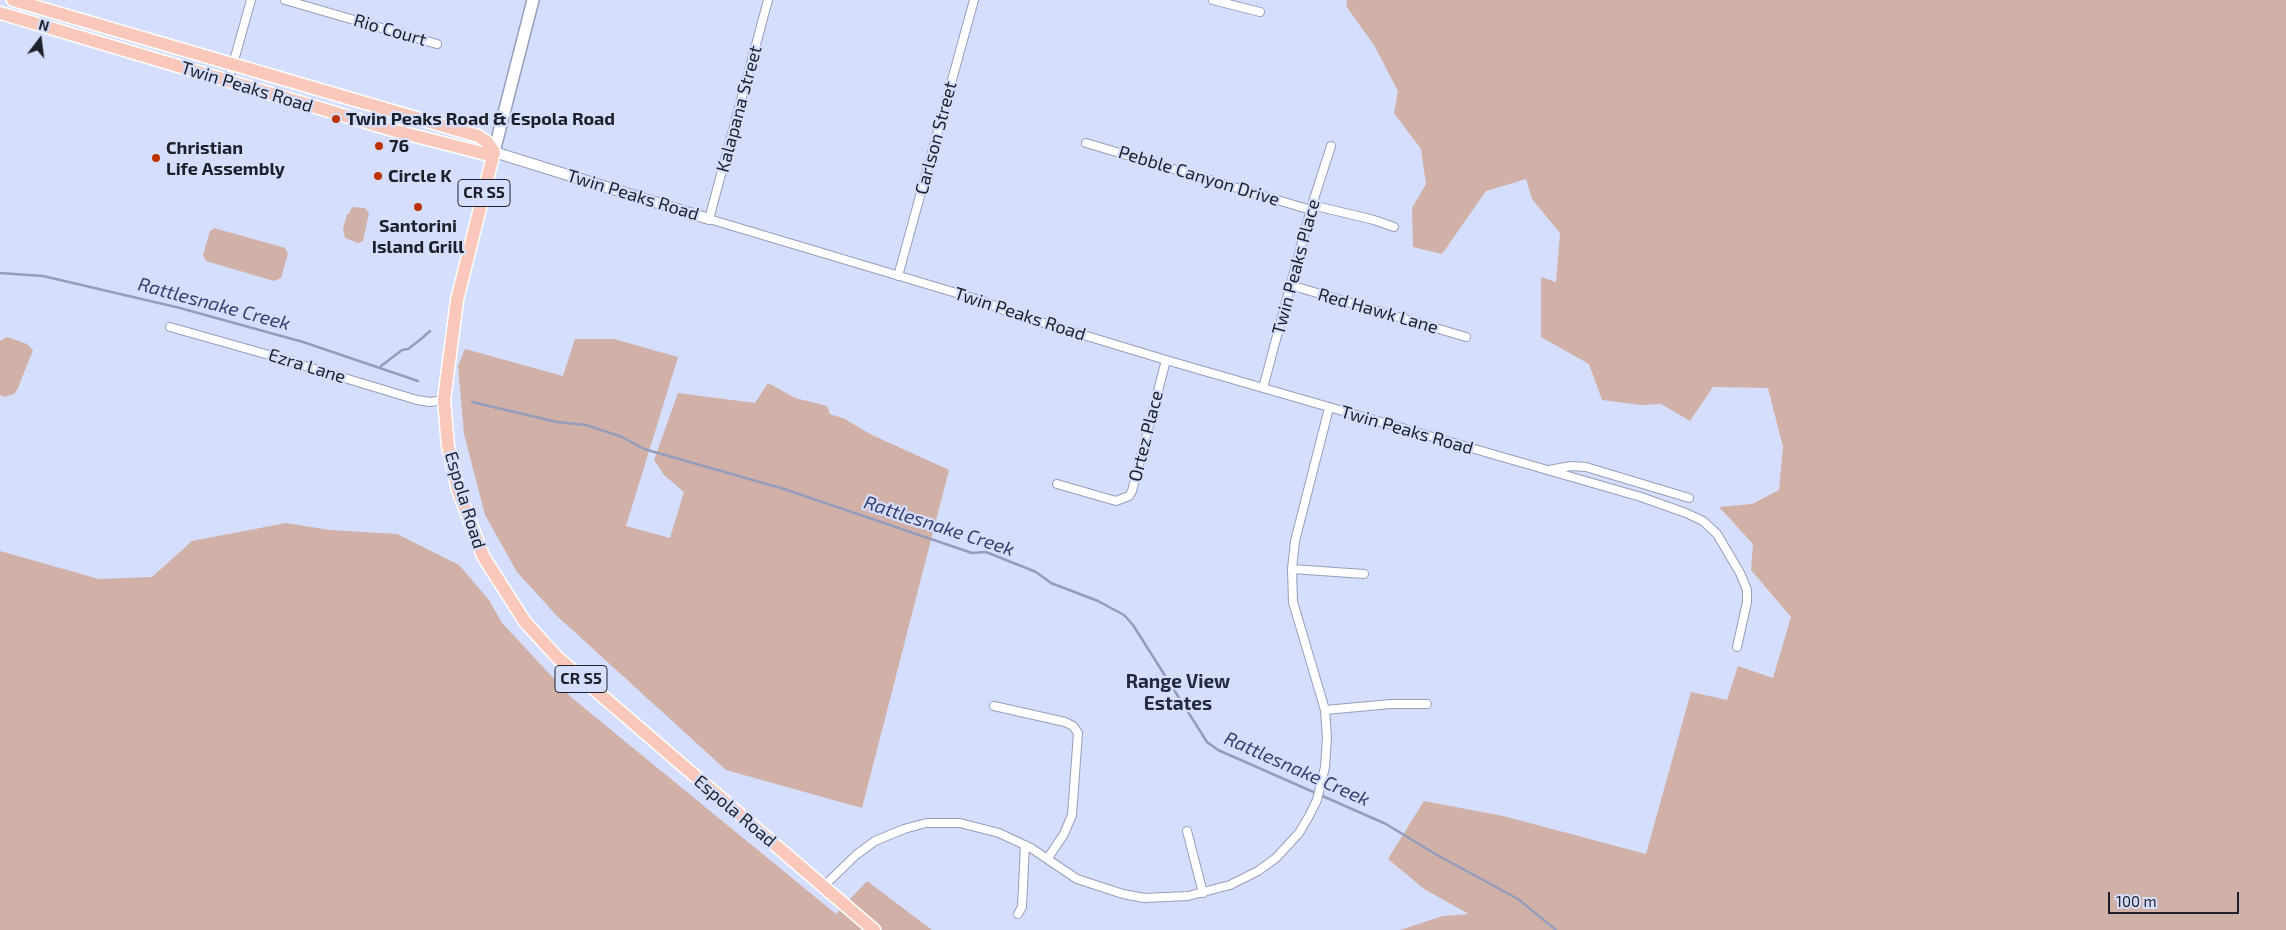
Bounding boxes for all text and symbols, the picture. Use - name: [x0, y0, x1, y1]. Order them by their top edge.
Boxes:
- street label: Rio Court: [351, 9, 429, 51]
- north arrow: [15, 15, 65, 65]
- text: N: [37, 16, 51, 35]
- street label: Kalapana Street: [712, 43, 766, 175]
- street label: Twin Peaks Road: [178, 57, 316, 117]
- street label: Carlson Street: [910, 79, 962, 197]
- place label: Twin Peaks Road & Espola Road: [346, 108, 615, 130]
- marker: Twin Peaks Road & Espola Road: [330, 113, 342, 125]
- place label: 76: [389, 135, 409, 157]
- place label: Christian Life Assembly: [166, 137, 285, 180]
- marker: 76: [373, 140, 385, 152]
- street label: Pebble Canyon Drive: [1116, 141, 1282, 211]
- marker: Christian Life Assembly: [150, 152, 162, 164]
- place label: Circle K: [388, 165, 452, 187]
- street label: Twin Peaks Road: [564, 165, 702, 225]
- marker: Circle K: [372, 170, 384, 182]
- road number: CR S5: [458, 180, 510, 207]
- street label: Twin Peaks Place: [1268, 197, 1324, 337]
- marker: Santorini Island Grill: [412, 201, 424, 213]
- place label: Santorini Island Grill: [372, 215, 464, 258]
- water label: Rattlesnake Creek: [135, 273, 293, 335]
- street label: Twin Peaks Road: [952, 283, 1088, 345]
- street label: Red Hawk Lane: [1315, 284, 1441, 338]
- street label: Ezra Lane: [266, 344, 348, 388]
- street label: Ortez Place: [1124, 388, 1168, 484]
- street label: Twin Peaks Road: [1338, 401, 1476, 459]
- street label: Espola Road: [440, 449, 490, 551]
- water label: Rattlesnake Creek: [861, 491, 1017, 561]
- road number: CR S5: [555, 666, 607, 692]
- district label: Range View Estates: [1126, 671, 1230, 715]
- water label: Rattlesnake Creek: [1221, 727, 1373, 811]
- street label: Espola Road: [690, 770, 780, 852]
- scale bar: [2111, 882, 2242, 914]
- text: 100 m: [2116, 892, 2157, 910]

